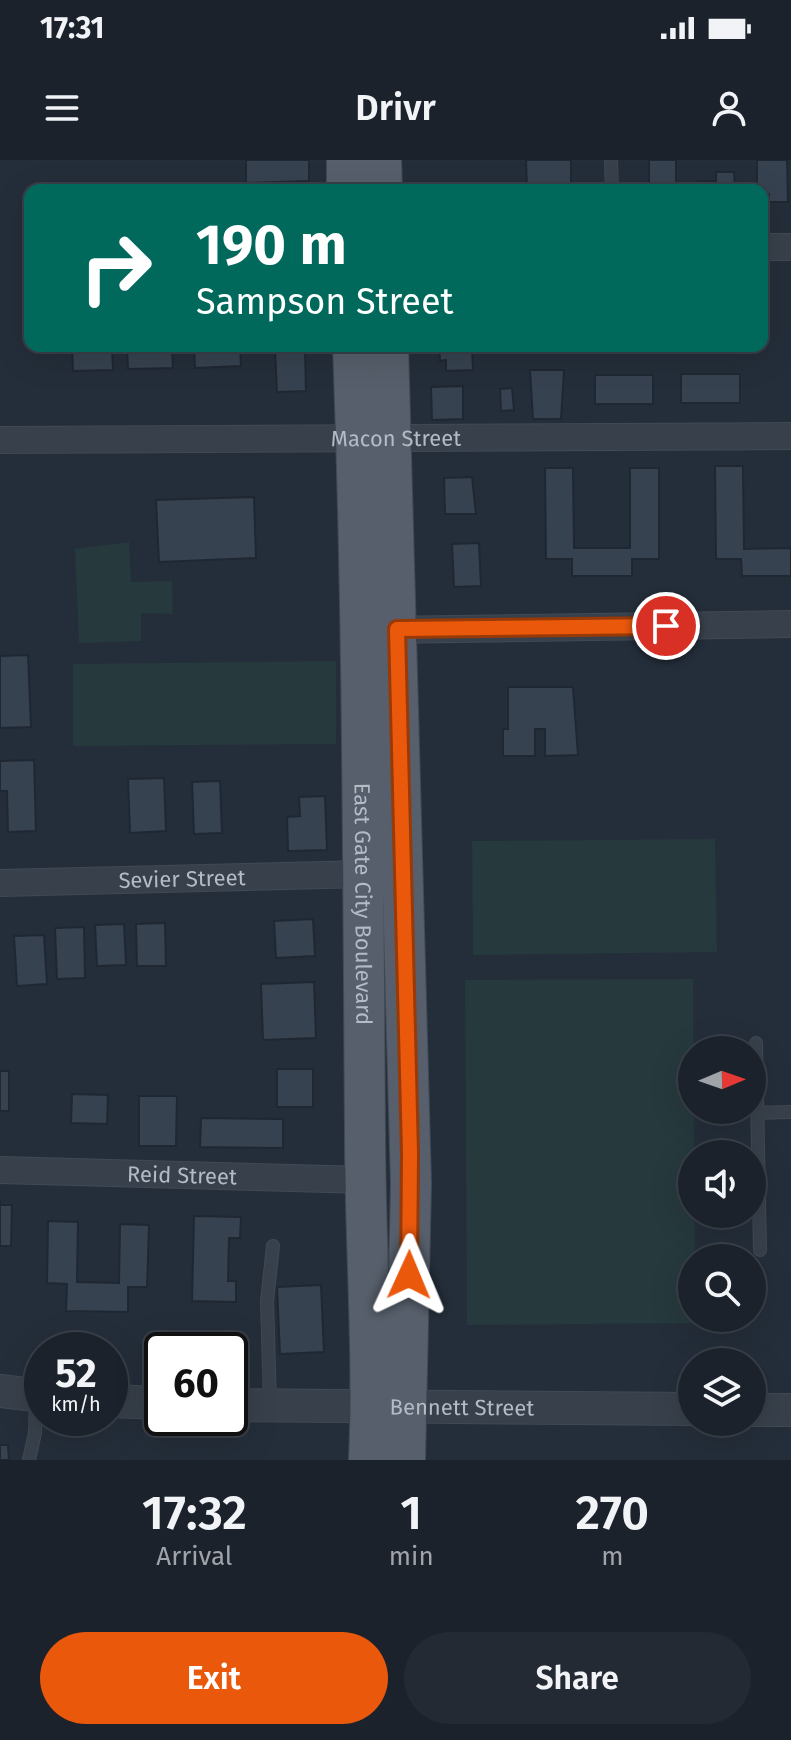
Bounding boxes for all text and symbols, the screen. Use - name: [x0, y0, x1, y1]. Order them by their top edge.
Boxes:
- text: 17:31: [40, 10, 105, 46]
- icon: menu: [40, 86, 84, 130]
- text: Drivr: [355, 86, 436, 130]
- icon: person: [707, 86, 751, 130]
- text: 190 m: [196, 212, 347, 279]
- icon: right: [64, 216, 168, 320]
- text: Sampson Street: [196, 280, 454, 324]
- street label: Macon Street: [331, 425, 461, 452]
- pin: [632, 592, 700, 660]
- icon: arrive: [644, 604, 688, 648]
- street label: East Gate City Boulevard: [348, 783, 377, 1025]
- street label: Sevier Street: [118, 864, 246, 894]
- north arrow: [678, 1036, 766, 1124]
- map controls: [678, 1036, 766, 1436]
- button: sound: [678, 1140, 766, 1228]
- street label: Reid Street: [127, 1160, 237, 1190]
- position arrow: [367, 1233, 451, 1317]
- button: search: [678, 1244, 766, 1332]
- speed limit sign: 60: [144, 1332, 248, 1436]
- button: layers: [678, 1348, 766, 1436]
- text: 52: [55, 1350, 97, 1398]
- text: km/h: [51, 1392, 101, 1416]
- street label: Bennett Street: [390, 1393, 534, 1422]
- text: 17:32: [142, 1484, 247, 1542]
- text: 1: [400, 1484, 422, 1542]
- text: 270: [576, 1484, 649, 1542]
- text: Arrival: [156, 1541, 233, 1572]
- text: min: [389, 1541, 434, 1572]
- text: m: [601, 1541, 623, 1572]
- button: Exit: [40, 1632, 388, 1724]
- button: Share: [404, 1632, 751, 1724]

